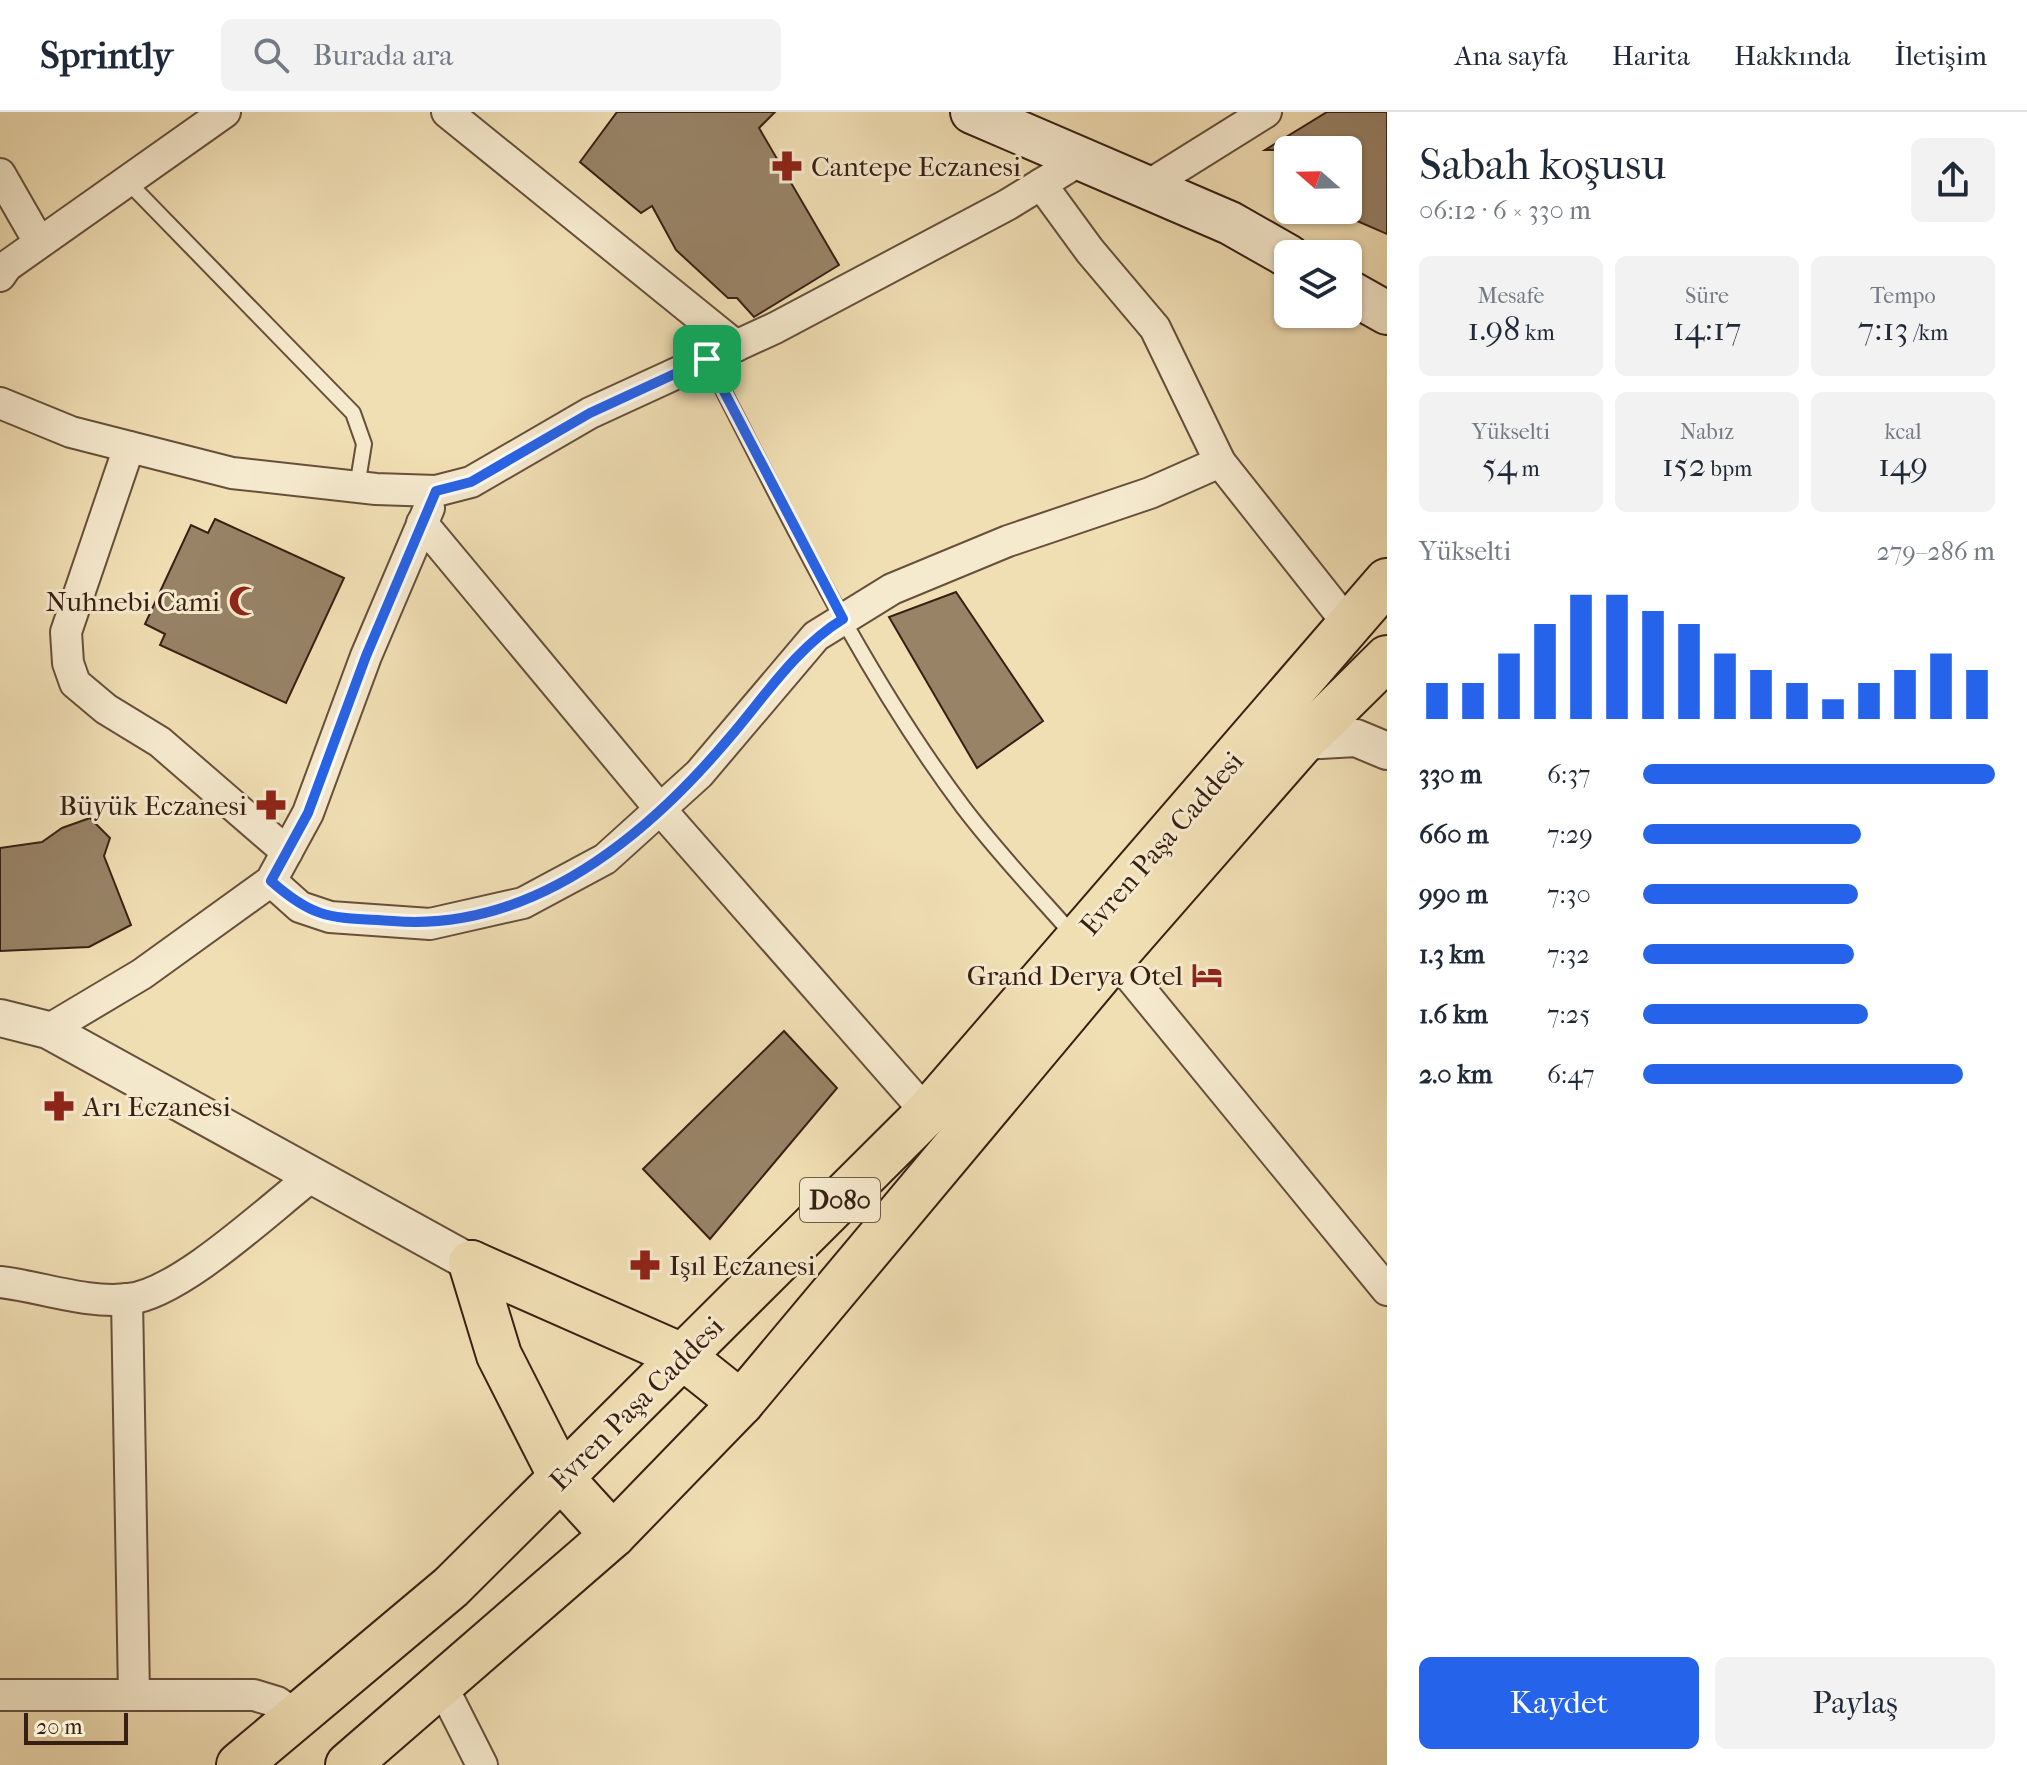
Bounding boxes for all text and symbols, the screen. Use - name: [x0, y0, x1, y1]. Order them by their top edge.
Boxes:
- search box: [221, 19, 781, 91]
- text: Sprintly: [40, 33, 173, 78]
- icon: search: [249, 33, 293, 77]
- text: Burada ara: [313, 38, 453, 73]
- text: Ana sayfa: [1454, 39, 1568, 72]
- text: Harita: [1612, 39, 1690, 72]
- text: Hakkında: [1734, 39, 1851, 72]
- text: İletişim: [1895, 39, 1987, 72]
- north arrow: [1274, 136, 1362, 224]
- map controls: [1274, 136, 1362, 328]
- button: share: [1911, 138, 1995, 222]
- text: Sabah koşusu: [1419, 139, 1666, 190]
- pharmacy icon: Cantepe Eczanesi: [770, 149, 804, 183]
- place label: Cantepe Eczanesi: [811, 150, 1021, 183]
- text: 06:12 · 6 × 330 m: [1419, 195, 1591, 226]
- button: layers: [1274, 240, 1362, 328]
- text: Mesafe: [1478, 283, 1544, 309]
- text: Süre: [1685, 283, 1729, 309]
- text: Tempo: [1870, 283, 1936, 309]
- text: 1.98: [1467, 309, 1520, 349]
- text: 14:17: [1673, 309, 1741, 349]
- text: 7:13: [1858, 309, 1909, 349]
- text: km: [1520, 320, 1555, 346]
- text: /km: [1909, 320, 1948, 346]
- pin: [673, 325, 741, 393]
- icon: arrive: [685, 337, 729, 381]
- text: Yükselti: [1472, 419, 1550, 445]
- text: Nabız: [1680, 419, 1734, 445]
- text: kcal: [1884, 419, 1922, 445]
- text: 54: [1482, 445, 1517, 485]
- text: 152: [1662, 445, 1706, 485]
- text: 149: [1878, 445, 1928, 485]
- text: m: [1517, 456, 1540, 482]
- text: bpm: [1706, 456, 1752, 482]
- text: Yükselti: [1419, 536, 1511, 567]
- text: 279–286 m: [1876, 536, 1995, 567]
- mosque icon: Nuhnebi Cami: [227, 584, 261, 618]
- place label: Nuhnebi Cami: [45, 585, 220, 618]
- street label: Evren Paşa Caddesi: [1073, 745, 1250, 942]
- text: 330 m: [1419, 759, 1482, 790]
- text: 6:37: [1547, 759, 1591, 790]
- pharmacy icon: Büyük Eczanesi: [254, 788, 288, 822]
- place label: Büyük Eczanesi: [59, 789, 247, 822]
- text: 660 m: [1419, 819, 1489, 850]
- text: 7:29: [1547, 819, 1593, 850]
- text: 990 m: [1419, 879, 1488, 910]
- text: 7:30: [1547, 879, 1591, 910]
- text: 1.3 km: [1419, 939, 1485, 970]
- text: 7:32: [1547, 939, 1590, 970]
- hotel icon: Grand Derya Otel: [1190, 958, 1224, 992]
- place label: Grand Derya Otel: [967, 959, 1183, 992]
- text: 1.6 km: [1419, 999, 1488, 1030]
- text: 7:25: [1547, 999, 1590, 1030]
- text: 2.0 km: [1419, 1059, 1492, 1090]
- text: 6:47: [1547, 1059, 1595, 1090]
- pharmacy icon: Arı Eczanesi: [42, 1089, 76, 1123]
- place label: Arı Eczanesi: [82, 1090, 231, 1123]
- road number: D080: [800, 1178, 880, 1222]
- pharmacy icon: Işıl Eczanesi: [628, 1248, 662, 1282]
- place label: Işıl Eczanesi: [669, 1249, 816, 1282]
- street label: Evren Paşa Caddesi: [543, 1310, 730, 1497]
- button: Kaydet: [1419, 1657, 1699, 1749]
- button: Paylaş: [1715, 1657, 1995, 1749]
- scale bar: [24, 1709, 128, 1745]
- text: 20 m: [36, 1714, 82, 1740]

